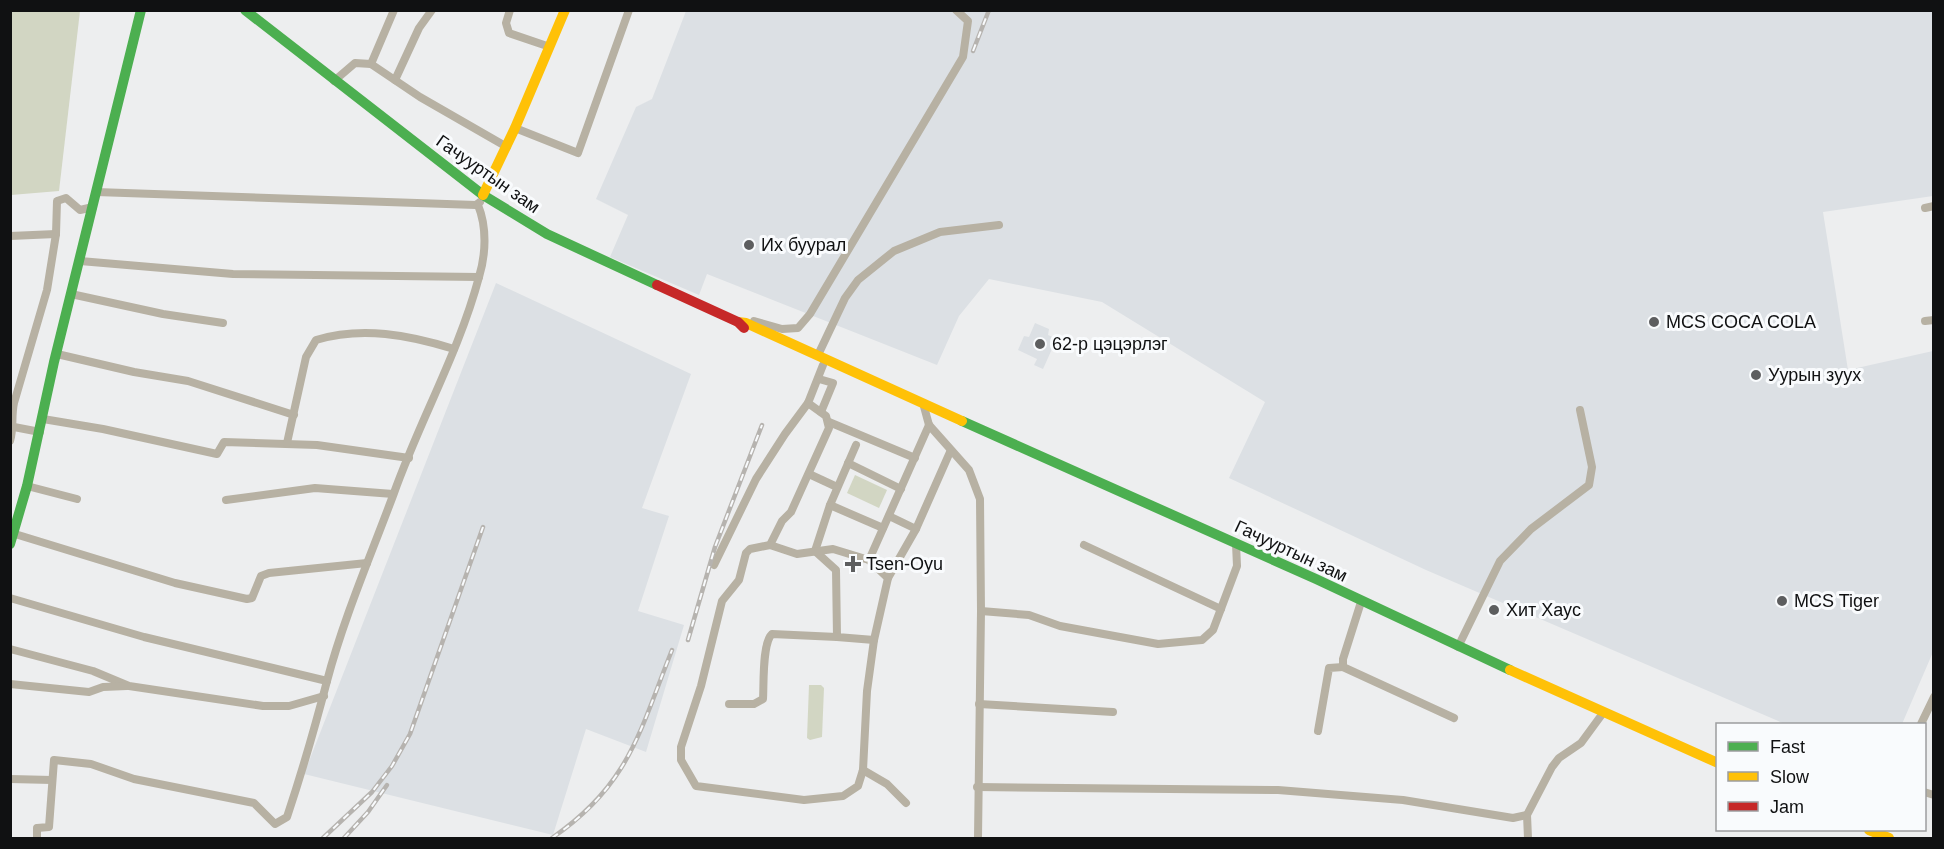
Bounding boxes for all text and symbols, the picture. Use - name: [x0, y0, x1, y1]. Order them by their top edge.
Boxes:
- street label: Гачууртын зам: [432, 131, 544, 217]
- place label: Их буурал: [761, 235, 846, 255]
- marker: Их буурал: [742, 238, 756, 252]
- place label: MCS COCA COLA: [1666, 312, 1816, 332]
- marker: MCS COCA COLA: [1647, 315, 1661, 329]
- place label: 62-р цэцэрлэг: [1052, 334, 1168, 354]
- marker: 62-р цэцэрлэг: [1033, 337, 1047, 351]
- place label: Уурын зуух: [1768, 365, 1861, 385]
- marker: Уурын зуух: [1749, 368, 1763, 382]
- street label: Гачууртын зам: [1232, 516, 1350, 586]
- place label: Tsen-Oyu: [866, 554, 943, 574]
- marker: Tsen-Oyu: [844, 555, 862, 573]
- place label: MCS Tiger: [1794, 591, 1879, 611]
- marker: MCS Tiger: [1775, 594, 1789, 608]
- place label: Хит Хаус: [1506, 600, 1581, 620]
- marker: Хит Хаус: [1487, 603, 1501, 617]
- legend: [1716, 723, 1926, 831]
- text: Fast: [1770, 737, 1805, 757]
- text: Slow: [1770, 767, 1810, 787]
- text: Jam: [1770, 797, 1804, 817]

